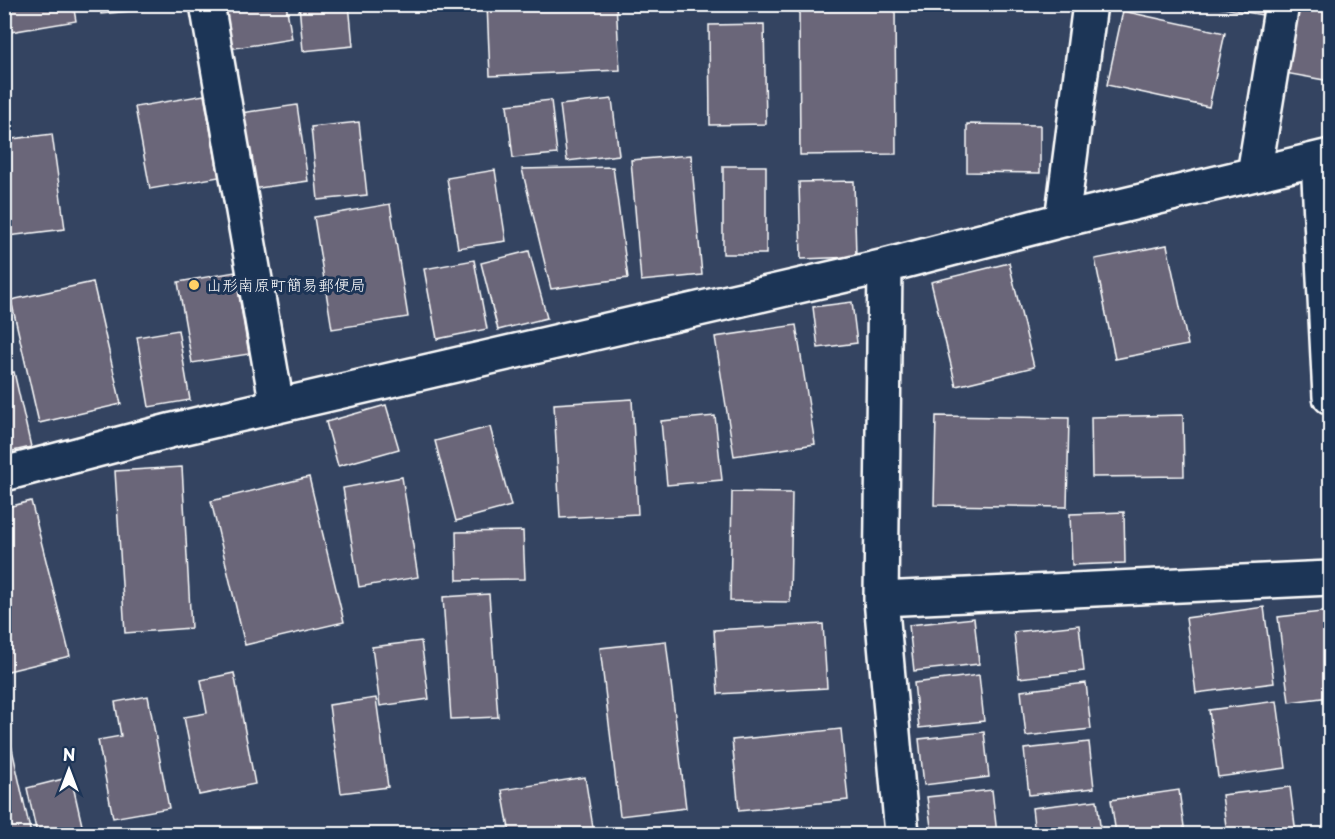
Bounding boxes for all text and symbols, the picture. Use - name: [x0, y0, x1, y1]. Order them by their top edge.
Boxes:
- place label: 山形南原町簡易郵便局: [206, 272, 366, 296]
- marker: 山形南原町簡易郵便局: [187, 278, 201, 292]
- north arrow: [39, 740, 99, 800]
- text: N: [63, 742, 75, 766]

